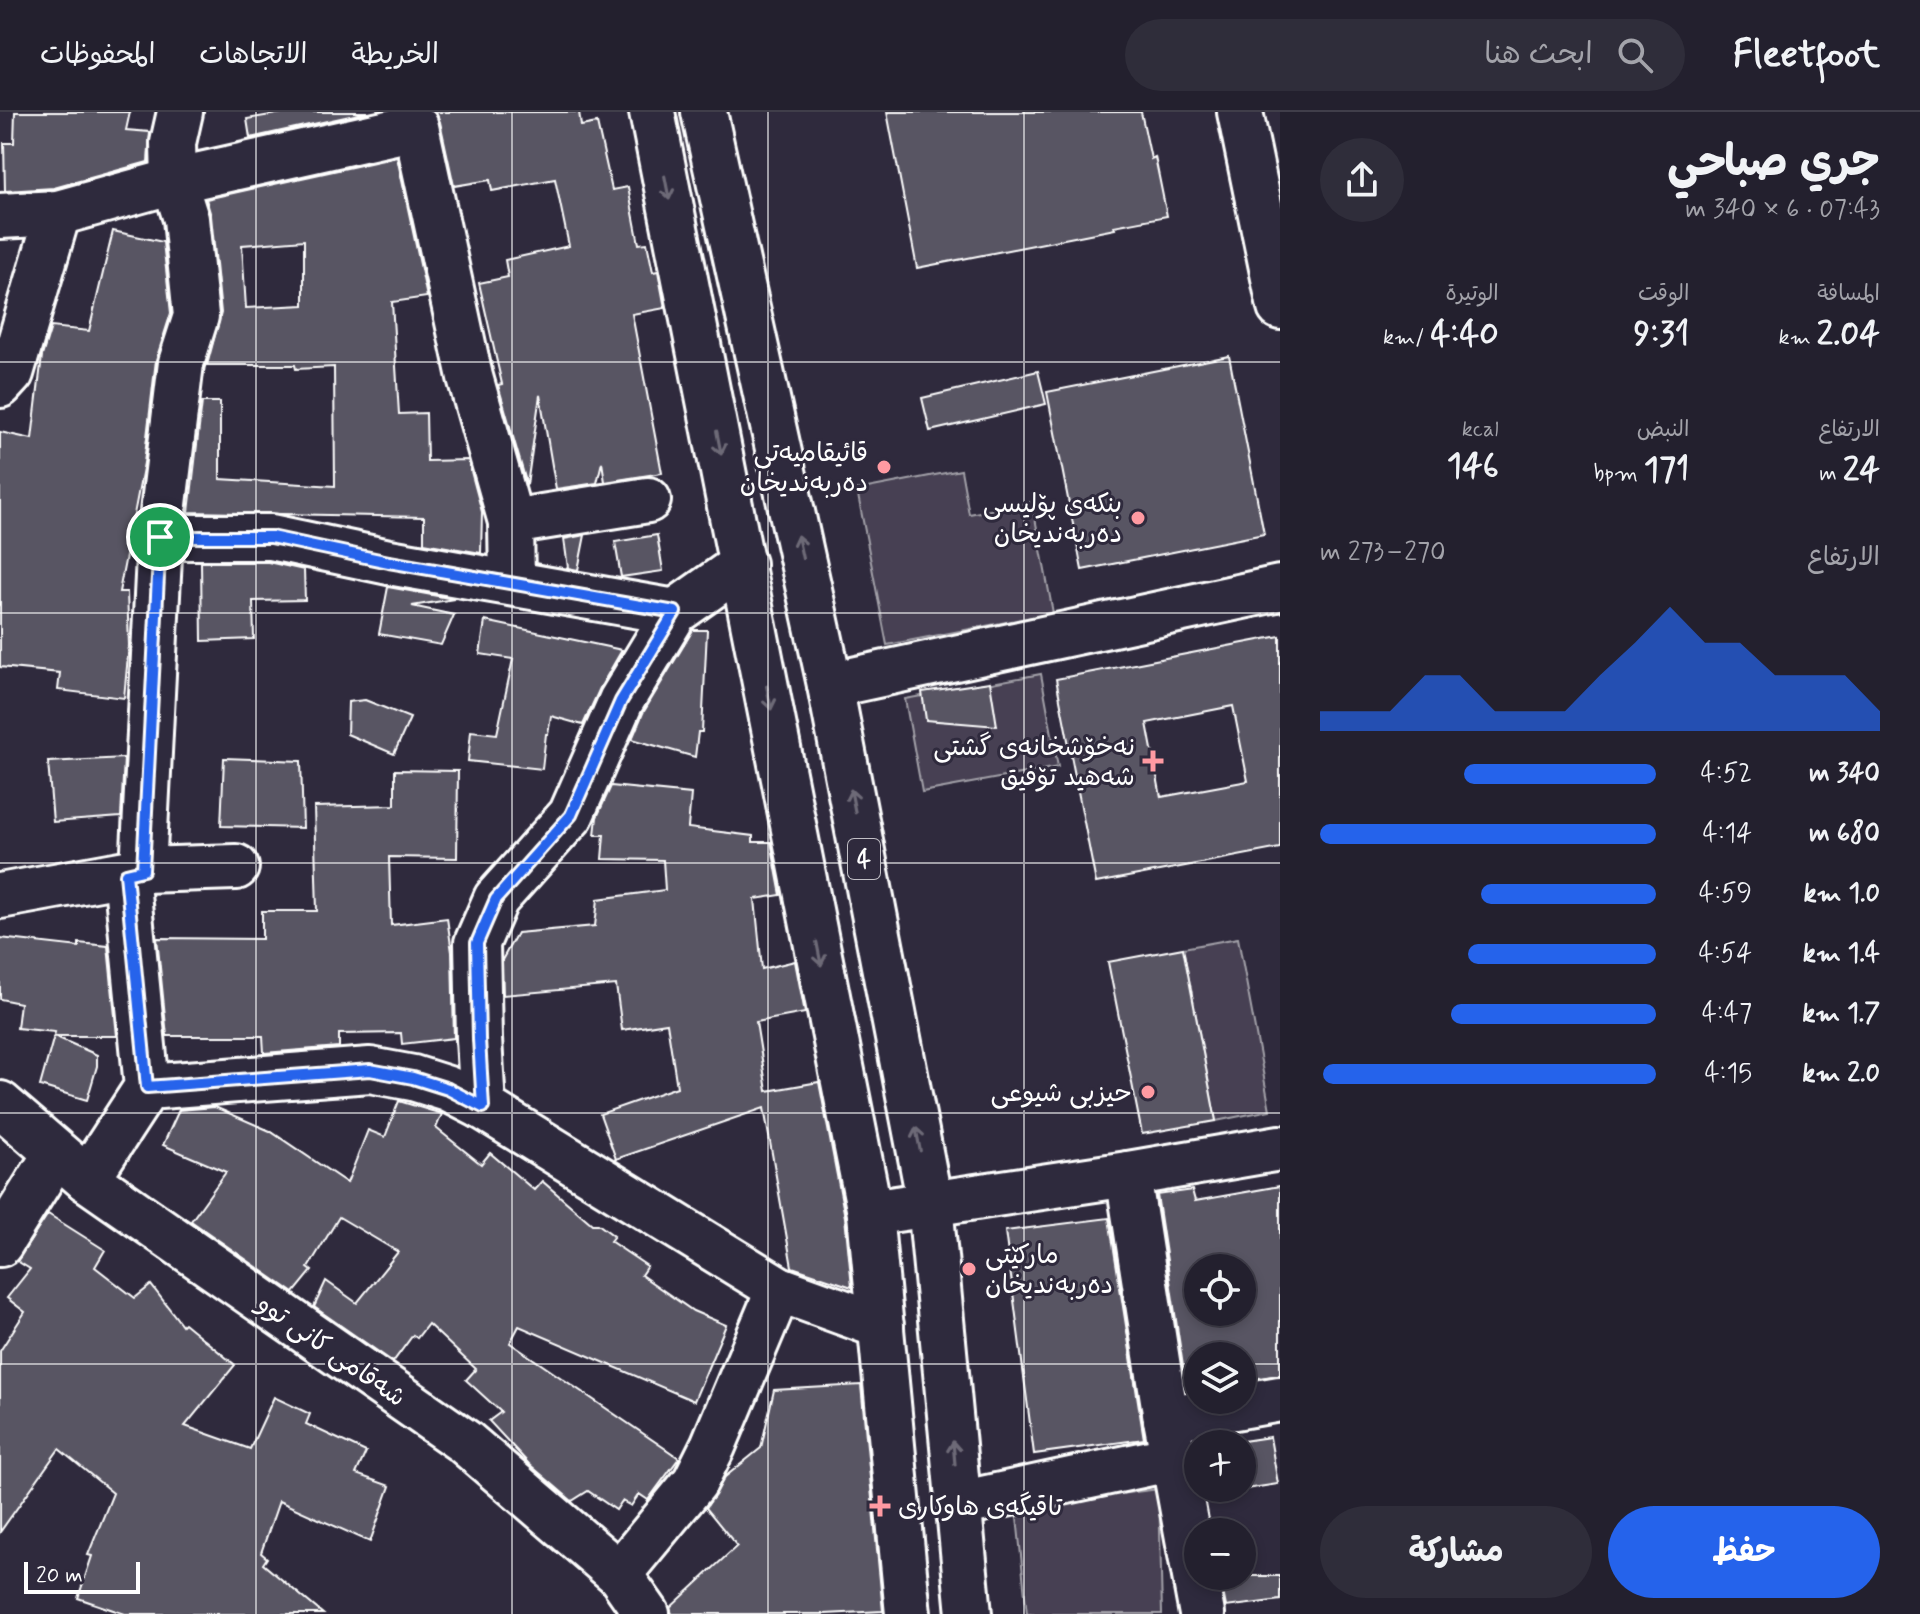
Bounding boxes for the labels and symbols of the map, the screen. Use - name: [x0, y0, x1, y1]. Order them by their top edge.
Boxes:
- one-way arrow: [661, 175, 676, 201]
- one-way arrow: [712, 430, 727, 456]
- place label: قائیقامیەتی دەربەندیخان: [740, 437, 868, 501]
- marker: قائیقامیەتی دەربەندیخان: [875, 458, 893, 476]
- place label: بنکەی پۆلیسی دەربەندیخان: [983, 488, 1122, 552]
- pin: [126, 503, 194, 571]
- marker: بنکەی پۆلیسی دەربەندیخان: [1129, 509, 1147, 527]
- one-way arrow: [792, 534, 807, 560]
- one-way arrow: [763, 685, 778, 711]
- place label: نەخۆشخانەی گشتی شەهید تۆفیق: [933, 731, 1135, 795]
- marker: نەخۆشخانەی گشتی شەهید تۆفیق: [1142, 750, 1164, 772]
- one-way arrow: [844, 789, 859, 815]
- road number: 4: [848, 839, 880, 879]
- one-way arrow: [813, 940, 828, 966]
- place label: حیزبی شیوعی: [990, 1077, 1132, 1111]
- marker: حیزبی شیوعی: [1139, 1083, 1157, 1101]
- one-way arrow: [909, 1127, 924, 1152]
- place label: مارکێتی دەربەندیخان: [985, 1239, 1113, 1303]
- marker: مارکێتی دەربەندیخان: [960, 1260, 978, 1278]
- street label: شەقامی کانی توو: [248, 1287, 412, 1416]
- one-way arrow: [946, 1440, 961, 1467]
- place label: تاقیگەی هاوکاری: [898, 1491, 1063, 1525]
- marker: تاقیگەی هاوکاری: [869, 1495, 891, 1517]
- scale bar: [24, 1558, 140, 1594]

